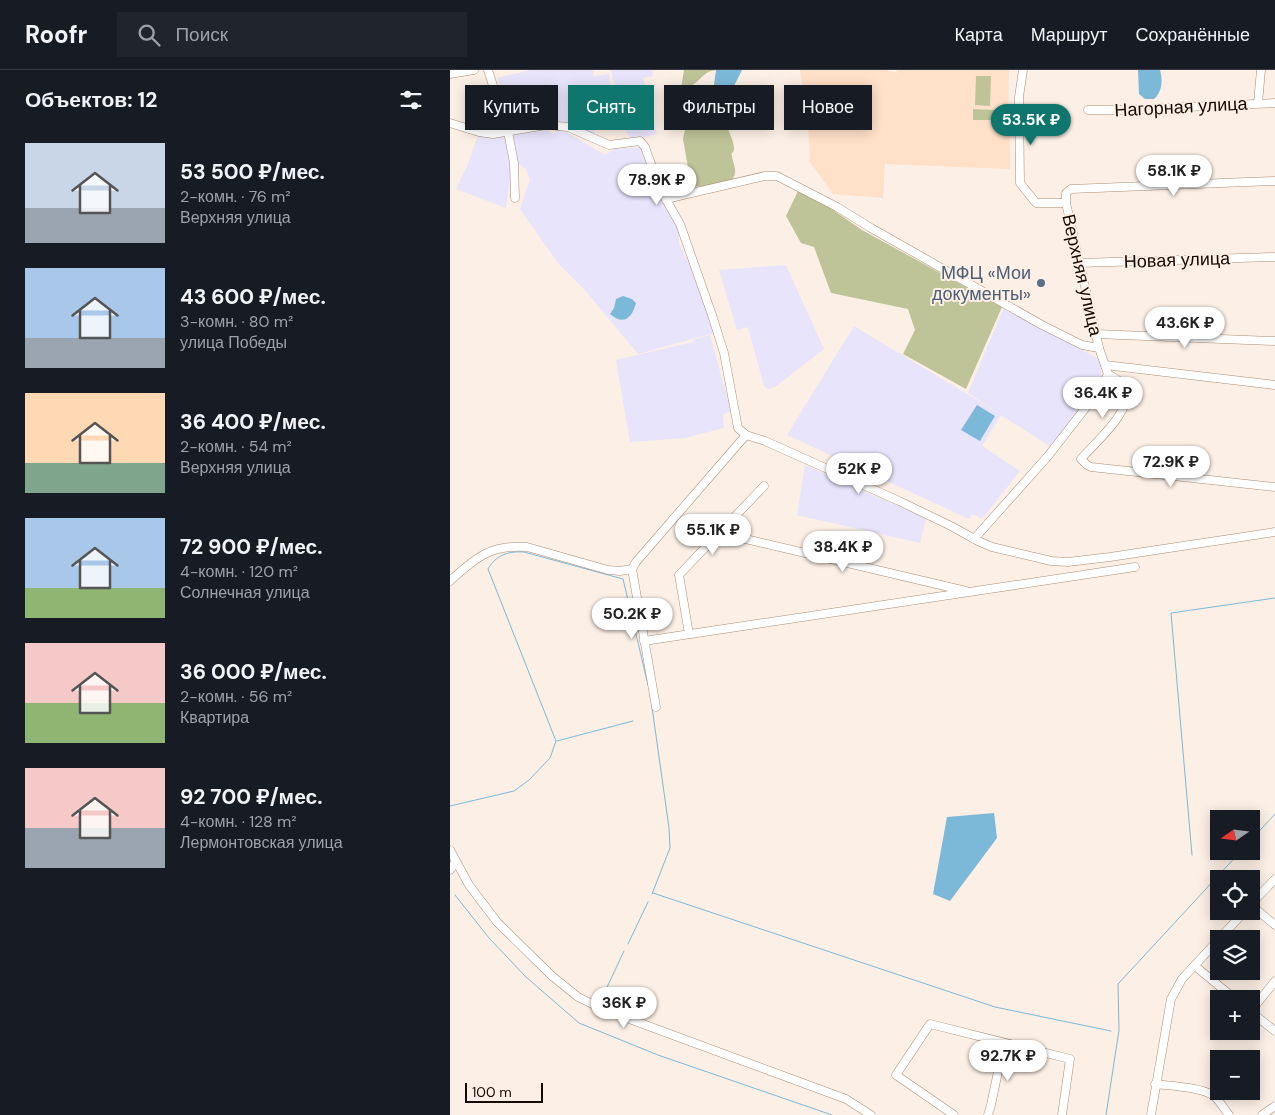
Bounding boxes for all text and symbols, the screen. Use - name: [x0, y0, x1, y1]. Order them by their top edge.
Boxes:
- search box: [117, 12, 467, 57]
- text: Roofr: [25, 19, 87, 50]
- icon: search: [135, 21, 163, 49]
- text: Поиск: [175, 22, 228, 47]
- text: Карта: [955, 23, 1003, 47]
- text: Маршрут: [1031, 23, 1107, 47]
- text: Сохранённые: [1135, 23, 1250, 47]
- chip: Купить: [465, 85, 558, 130]
- chip: Снять: [568, 85, 654, 130]
- chip: Фильтры: [664, 85, 774, 130]
- chip: Новое: [784, 85, 872, 130]
- text: Объектов: 12: [25, 86, 157, 114]
- icon: filters: [397, 86, 425, 114]
- street label: Нагорная улица: [1114, 91, 1249, 122]
- pin: 53.5K ₽: [985, 104, 1077, 146]
- text: 53.5K ₽: [1002, 109, 1060, 130]
- pin: 58.1K ₽: [1128, 154, 1220, 197]
- text: 53 500 ₽/мес.: [180, 158, 325, 186]
- text: 58.1K ₽: [1147, 160, 1201, 181]
- icon: home: [65, 163, 125, 223]
- pin: 78.9K ₽: [611, 164, 703, 206]
- text: 78.9K ₽: [629, 169, 686, 190]
- text: 2-комн. · 76 m²: [180, 186, 291, 207]
- text: Верхняя улица: [180, 207, 291, 228]
- street label: Верхняя улица: [1056, 212, 1108, 339]
- street label: Новая улица: [1123, 246, 1232, 274]
- place label: МФЦ «Мои документы»: [932, 261, 1031, 306]
- marker: МФЦ «Мои документы»: [1035, 277, 1047, 289]
- text: 43 600 ₽/мес.: [180, 283, 326, 311]
- icon: home: [65, 288, 125, 348]
- pin: 43.6K ₽: [1139, 306, 1231, 349]
- text: 3-комн. · 80 m²: [180, 311, 293, 332]
- text: 43.6K ₽: [1156, 312, 1214, 333]
- text: улица Победы: [180, 332, 287, 353]
- pin: 36.4K ₽: [1057, 376, 1149, 419]
- text: 36.4K ₽: [1074, 382, 1132, 403]
- text: 36 400 ₽/мес.: [180, 408, 326, 436]
- icon: home: [65, 413, 125, 473]
- text: 2-комн. · 54 m²: [180, 436, 292, 457]
- pin: 72.9K ₽: [1125, 446, 1217, 488]
- text: 72.9K ₽: [1143, 451, 1199, 472]
- pin: 52K ₽: [824, 452, 894, 495]
- text: Верхняя улица: [180, 457, 291, 478]
- text: 52K ₽: [837, 458, 881, 479]
- pin: 55.1K ₽: [667, 514, 759, 556]
- text: 55.1K ₽: [686, 519, 740, 540]
- pin: 38.4K ₽: [797, 530, 889, 573]
- text: 72 900 ₽/мес.: [180, 533, 323, 561]
- text: 38.4K ₽: [814, 536, 872, 557]
- icon: home: [65, 538, 125, 598]
- text: 4-комн. · 120 m²: [180, 561, 298, 582]
- text: Солнечная улица: [180, 582, 310, 603]
- pin: 50.2K ₽: [586, 598, 678, 640]
- text: 50.2K ₽: [603, 603, 661, 624]
- text: 36 000 ₽/мес.: [180, 658, 327, 686]
- icon: home: [65, 663, 125, 723]
- text: 2-комн. · 56 m²: [180, 686, 292, 707]
- text: Квартира: [180, 707, 249, 728]
- text: 92 700 ₽/мес.: [180, 783, 323, 811]
- icon: home: [65, 788, 125, 848]
- north arrow: [1210, 810, 1260, 860]
- map controls: [1210, 810, 1260, 1100]
- text: 4-комн. · 128 m²: [180, 811, 297, 832]
- text: Лермонтовская улица: [180, 832, 343, 853]
- button: locate: [1210, 870, 1260, 920]
- button: layers: [1210, 930, 1260, 980]
- pin: 36K ₽: [589, 986, 659, 1029]
- button: +: [1210, 990, 1260, 1040]
- text: 36K ₽: [602, 992, 646, 1013]
- pin: 92.7K ₽: [962, 1040, 1054, 1082]
- text: 92.7K ₽: [980, 1045, 1036, 1066]
- button: −: [1210, 1050, 1260, 1100]
- scale bar: [465, 1080, 542, 1103]
- text: 100 m: [472, 1083, 512, 1101]

